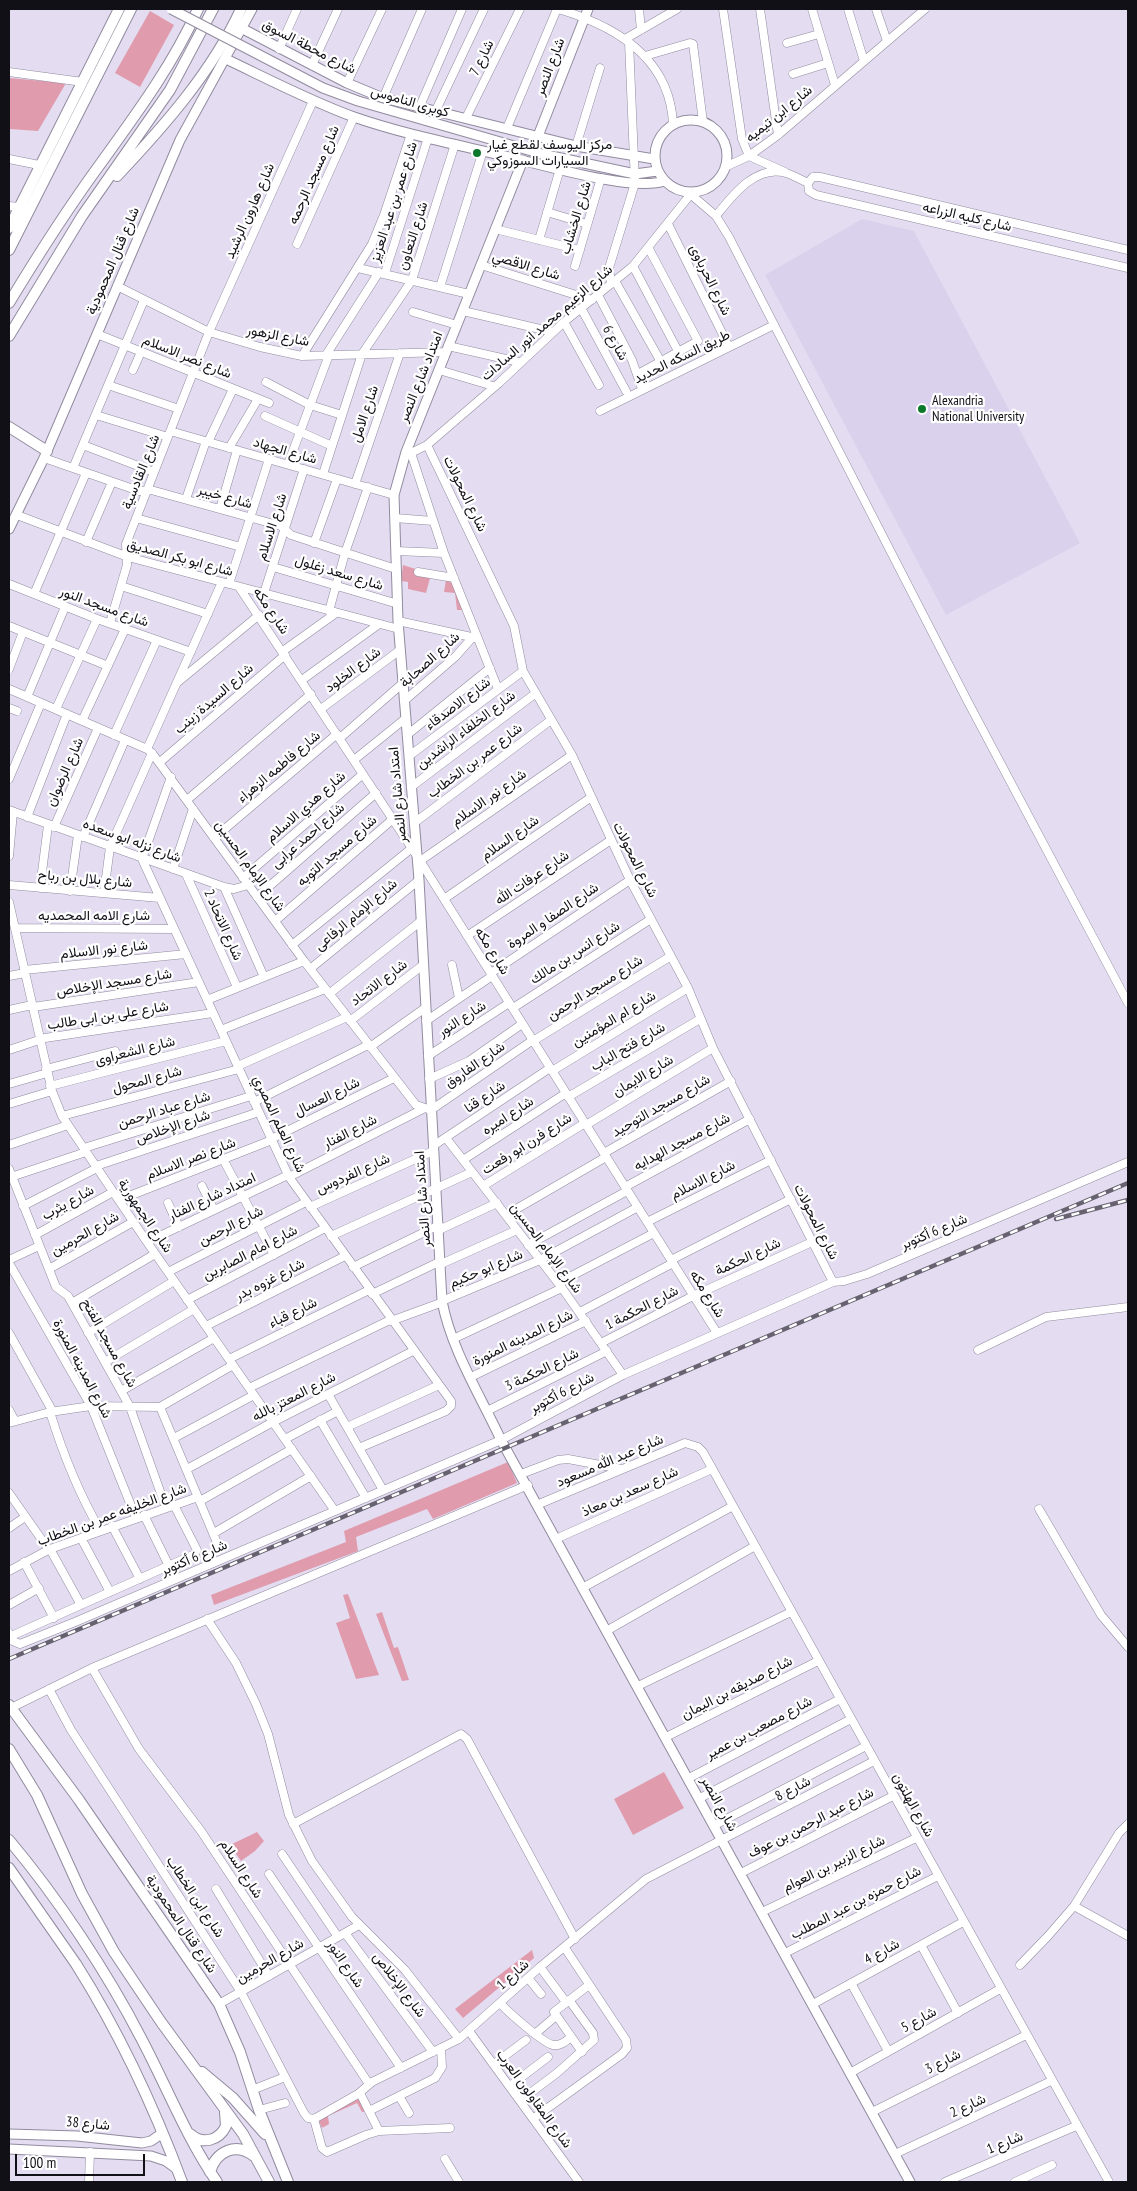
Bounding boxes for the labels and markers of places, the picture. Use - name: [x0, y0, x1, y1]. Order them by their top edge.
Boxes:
- place label: مركز اليوسف لقطع غيار السيارات السوزوكي: [487, 137, 612, 170]
- marker: مركز اليوسف لقطع غيار السيارات السوزوكي: [471, 147, 483, 159]
- place label: Alexandria National University: [932, 393, 1024, 426]
- marker: Alexandria National University: [916, 403, 928, 415]

